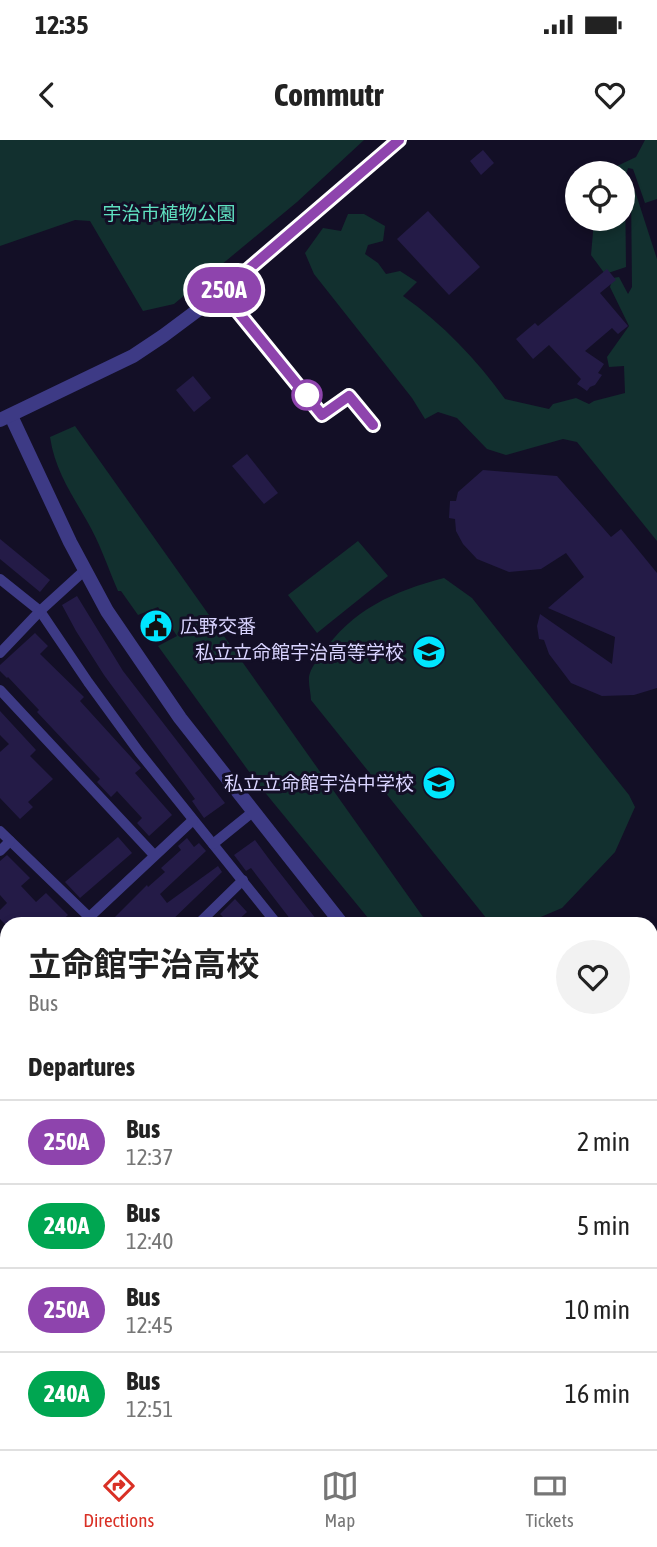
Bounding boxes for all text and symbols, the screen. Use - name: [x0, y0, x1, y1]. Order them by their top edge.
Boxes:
- text: 12:35: [35, 10, 89, 40]
- icon: back: [28, 76, 66, 114]
- text: Commutr: [274, 76, 383, 113]
- icon: heart: [591, 76, 629, 114]
- map controls: [565, 161, 635, 231]
- button: locate: [565, 161, 635, 231]
- park label: 宇治市植物公園: [102, 202, 236, 224]
- line badge: 250A: [175, 267, 273, 313]
- text: 250A: [201, 276, 247, 303]
- unlabelled marker: [292, 380, 322, 410]
- public building icon: 広野交番: [137, 607, 175, 645]
- place label: 広野交番: [180, 615, 256, 637]
- school or university icon: 私立立命館宇治高等学校: [410, 633, 448, 671]
- place label: 私立立命館宇治高等学校: [195, 641, 404, 663]
- school or university icon: 私立立命館宇治中学校: [420, 764, 458, 802]
- place label: 私立立命館宇治中学校: [224, 772, 414, 794]
- button: heart: [556, 940, 630, 1014]
- text: 立命館宇治高校: [28, 945, 259, 983]
- text: Bus: [28, 990, 58, 1016]
- text: Departures: [28, 1052, 135, 1082]
- text: Bus: [126, 1114, 160, 1144]
- text: 2 min: [577, 1127, 630, 1157]
- text: 250A: [44, 1128, 89, 1155]
- text: 12:37: [126, 1144, 173, 1170]
- text: Bus: [126, 1198, 160, 1228]
- text: 5 min: [577, 1211, 630, 1241]
- text: 240A: [44, 1212, 89, 1239]
- text: 12:40: [126, 1228, 173, 1254]
- text: Bus: [126, 1282, 160, 1312]
- text: 10 min: [565, 1295, 630, 1325]
- text: 250A: [44, 1296, 89, 1323]
- text: 12:45: [126, 1312, 173, 1338]
- text: Bus: [126, 1366, 160, 1396]
- text: 16 min: [565, 1379, 630, 1409]
- text: 240A: [44, 1380, 89, 1407]
- text: 12:51: [126, 1396, 173, 1422]
- tab: Directions: [83, 1467, 154, 1531]
- tab: Map: [321, 1467, 359, 1531]
- tab: Tickets: [526, 1467, 574, 1531]

